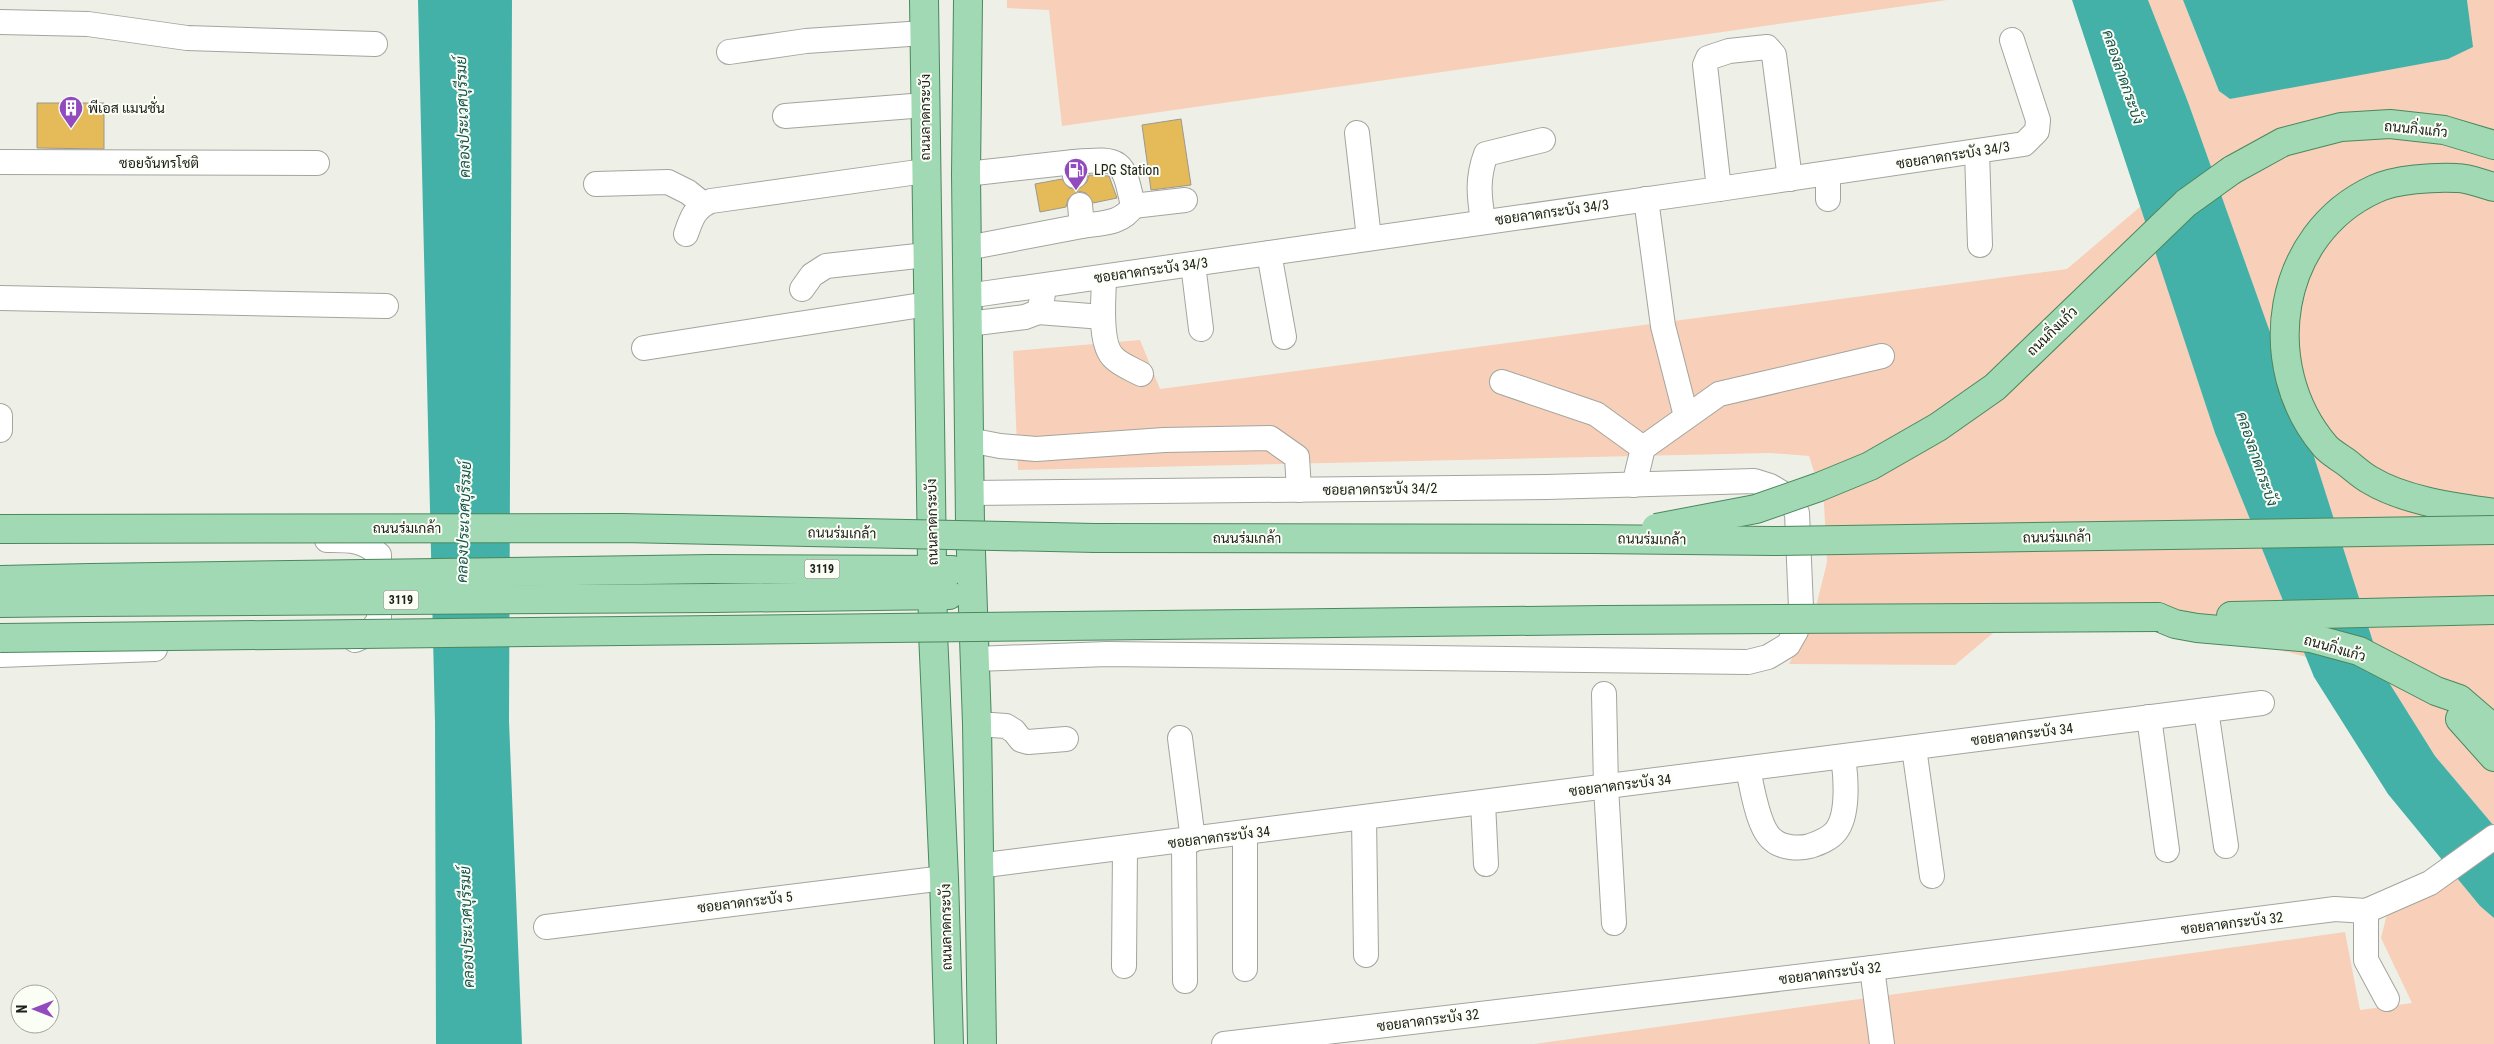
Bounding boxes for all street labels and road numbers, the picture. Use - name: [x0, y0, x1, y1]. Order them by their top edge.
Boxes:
- street label: ถนนลาดกระบัง: [917, 74, 933, 160]
- street label: ถนนกิ่งแก้ว: [2383, 114, 2449, 140]
- street label: ซอยลาดกระบัง 34/3: [1895, 138, 2011, 172]
- street label: ซอยจันทรโชติ: [119, 155, 199, 171]
- street label: ซอยลาดกระบัง 34/3: [1494, 196, 1610, 228]
- street label: ซอยลาดกระบัง 34/3: [1093, 254, 1209, 286]
- street label: ถนนกิ่งแก้ว: [2021, 301, 2080, 359]
- street label: ถนนลาดกระบัง: [923, 478, 941, 566]
- street label: ซอยลาดกระบัง 34/2: [1322, 480, 1438, 498]
- street label: ถนนร่มเกล้า: [373, 519, 441, 536]
- street label: ถนนร่มเกล้า: [808, 523, 876, 542]
- street label: ถนนร่มเกล้า: [2023, 527, 2091, 546]
- street label: ถนนร่มเกล้า: [1213, 529, 1281, 546]
- street label: ถนนร่มเกล้า: [1618, 529, 1686, 548]
- road number: 3119: [804, 560, 840, 578]
- road number: 3119: [384, 590, 418, 610]
- street label: ถนนกิ่งแก้ว: [2302, 628, 2369, 664]
- street label: ซอยลาดกระบัง 34: [1970, 720, 2074, 748]
- street label: ซอยลาดกระบัง 34: [1568, 771, 1672, 799]
- street label: ซอยลาดกระบัง 34: [1167, 823, 1271, 851]
- street label: ถนนลาดกระบัง: [937, 883, 955, 971]
- street label: ซอยลาดกระบัง 5: [696, 888, 794, 916]
- street label: ซอยลาดกระบัง 32: [2180, 909, 2284, 937]
- street label: ซอยลาดกระบัง 32: [1778, 959, 1882, 987]
- street label: ซอยลาดกระบัง 32: [1376, 1006, 1480, 1034]

